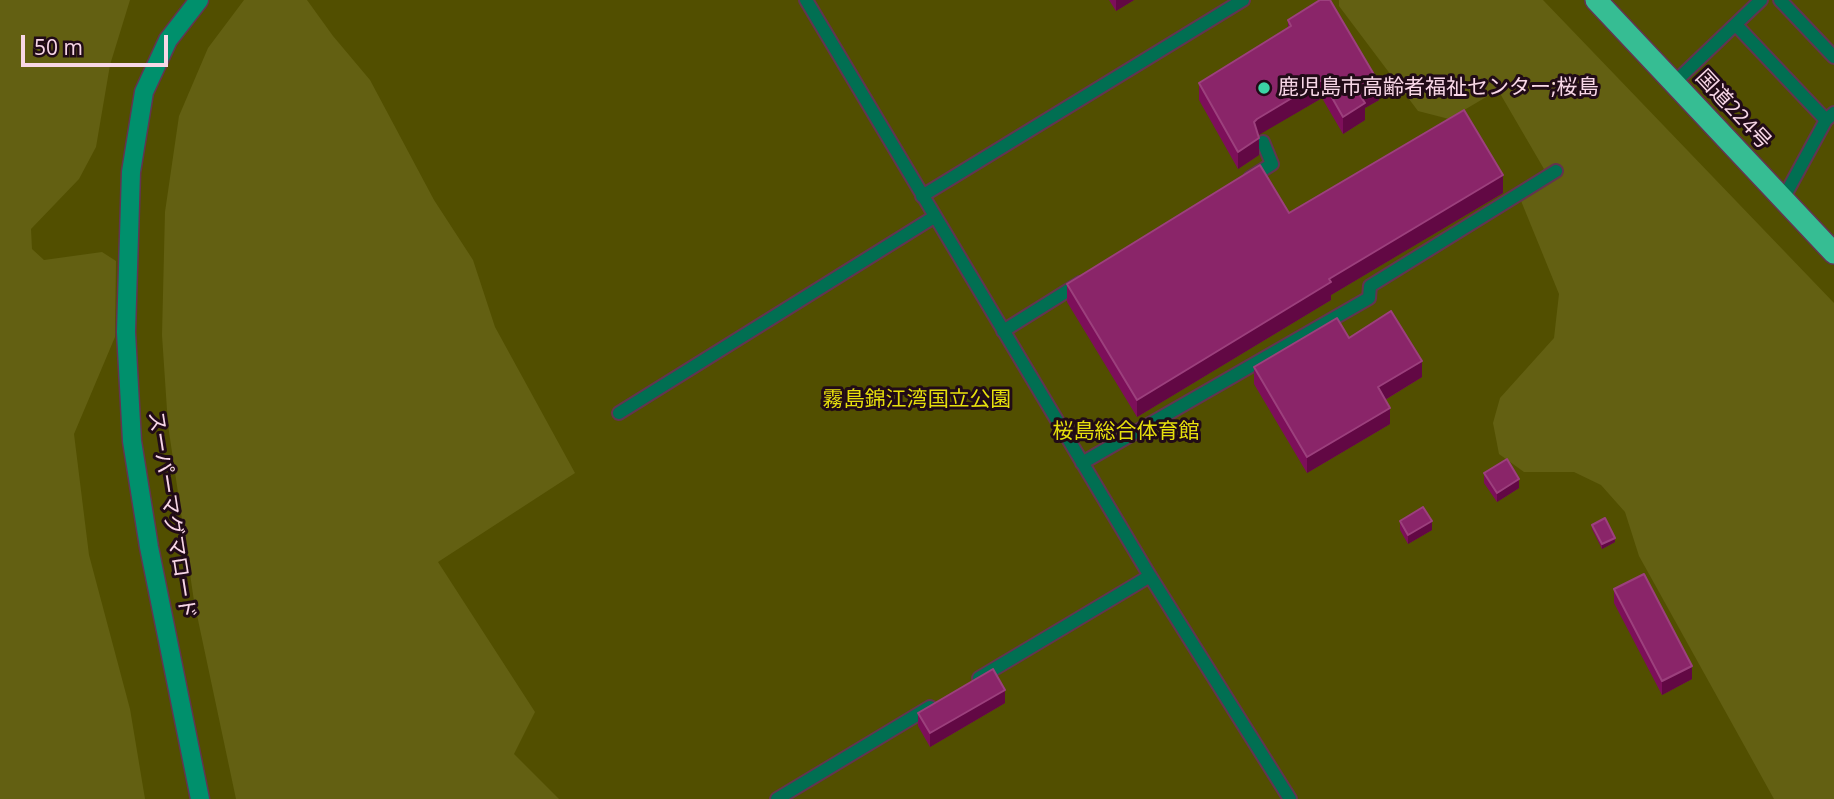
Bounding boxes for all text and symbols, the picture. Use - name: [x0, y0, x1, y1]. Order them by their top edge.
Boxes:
- scale bar: [24, 21, 172, 65]
- text: 50 m: [34, 33, 83, 61]
- street label: 国道224号: [1690, 65, 1776, 155]
- place label: 鹿児島市高齢者福祉センター;桜島: [1278, 75, 1599, 101]
- marker: 鹿児島市高齢者福祉センター;桜島: [1256, 80, 1272, 96]
- park label: 霧島錦江湾国立公園: [823, 387, 1011, 413]
- street label: スーパーマグマロード: [142, 409, 200, 621]
- park label: 桜島総合体育館: [1053, 419, 1199, 445]

